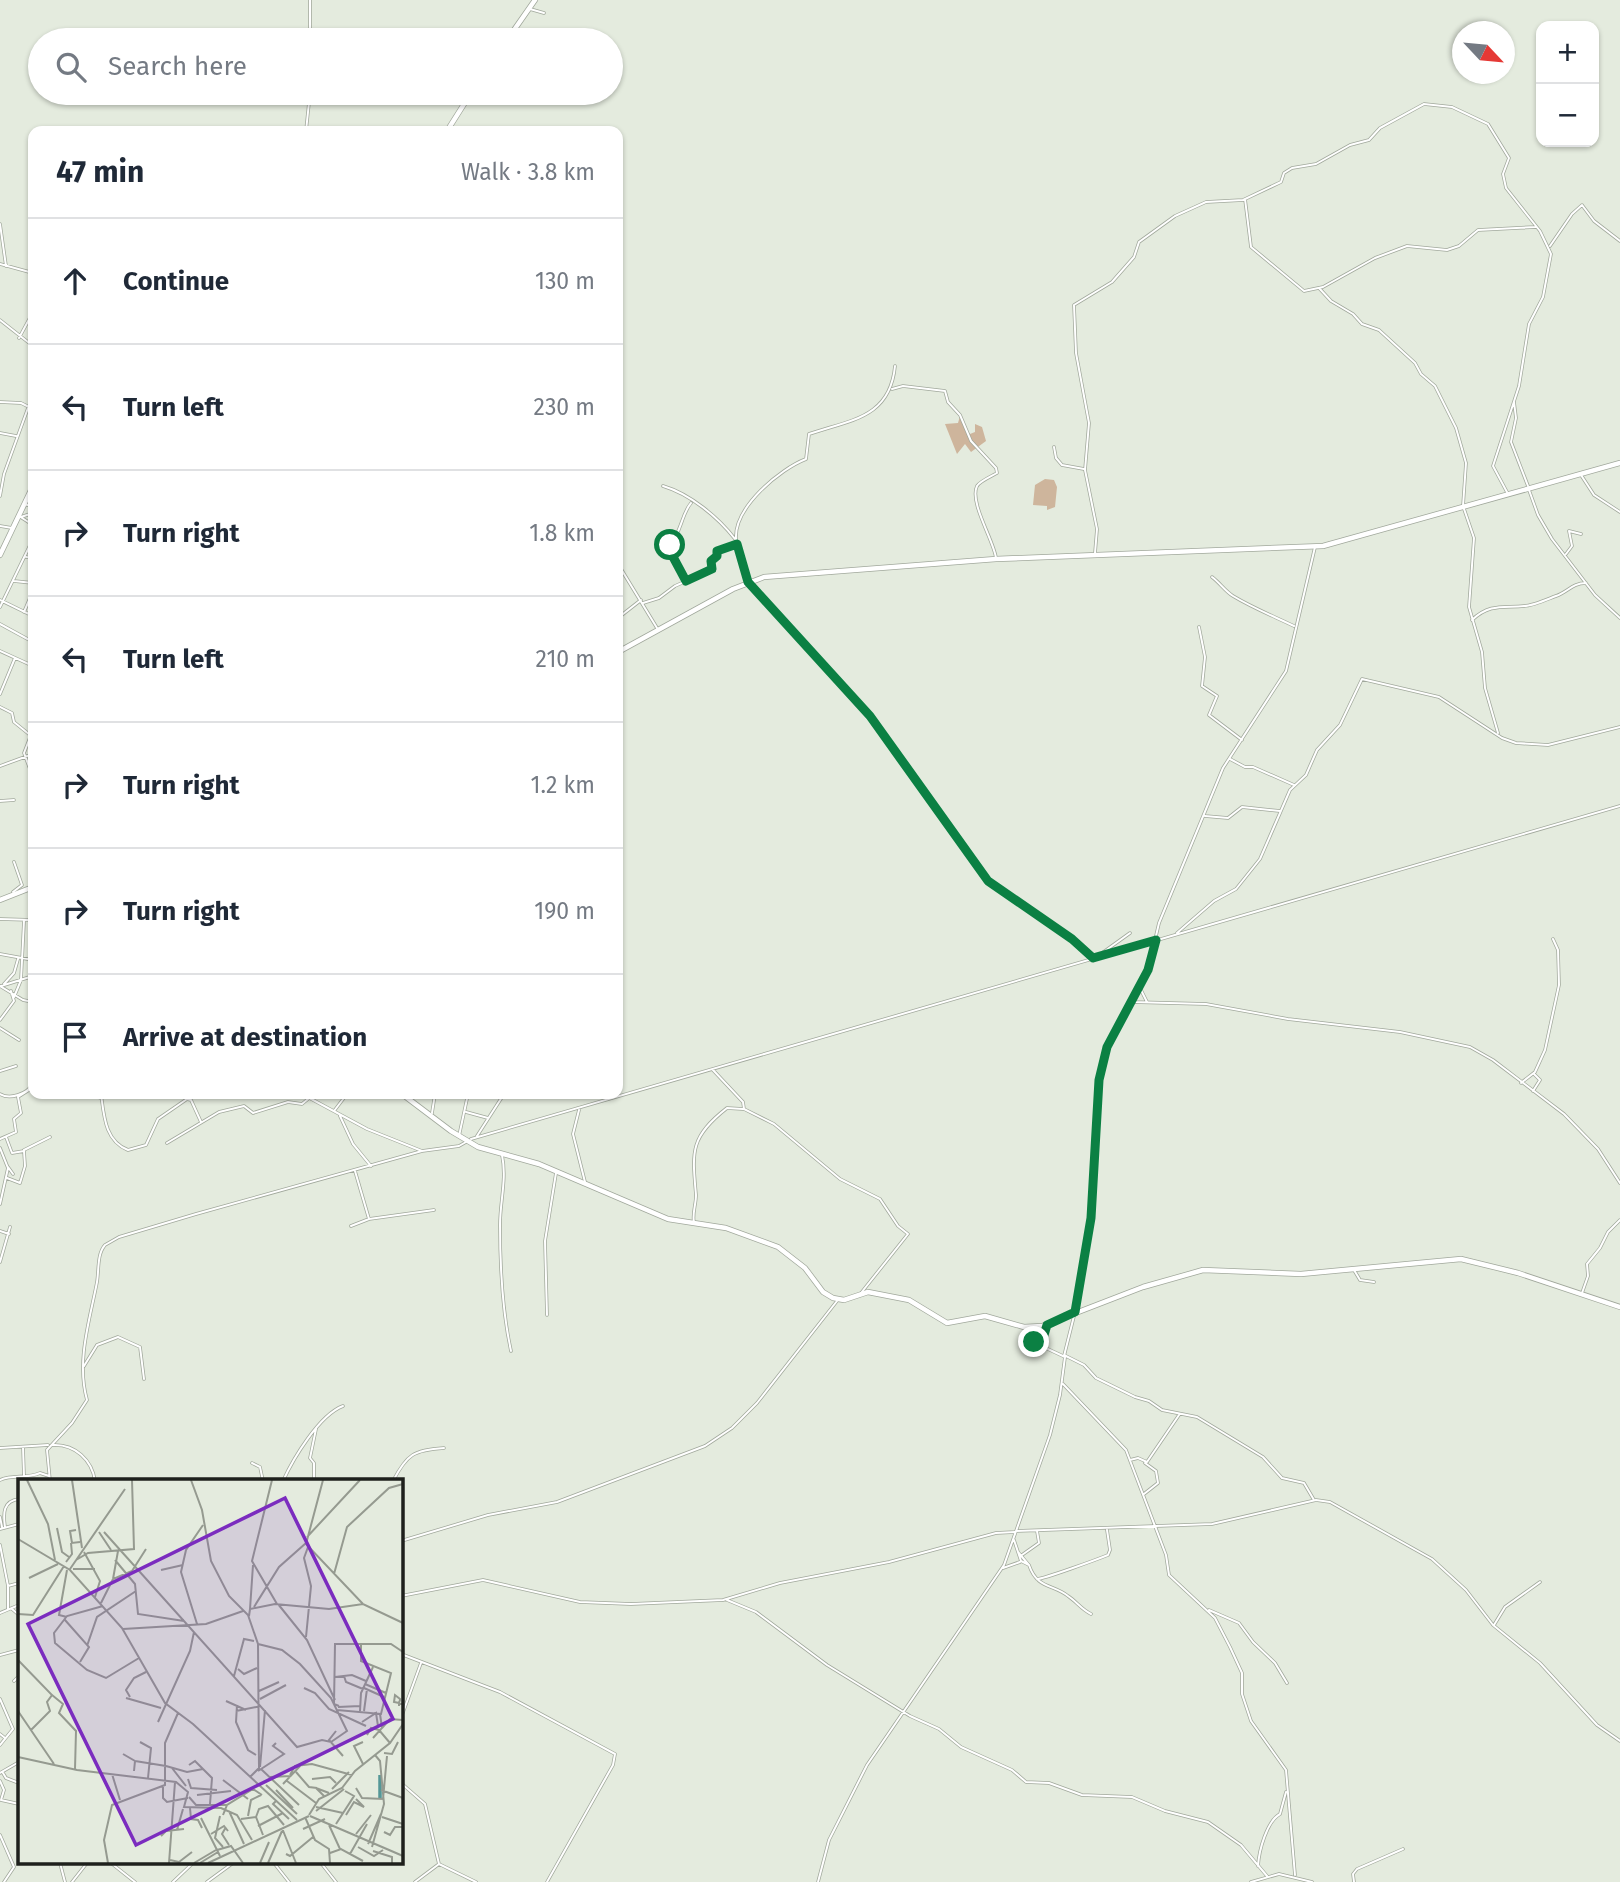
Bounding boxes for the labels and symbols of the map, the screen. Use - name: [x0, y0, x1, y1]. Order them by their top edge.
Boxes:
- north arrow: [1452, 21, 1515, 84]
- route start: [654, 529, 685, 560]
- route end: [1018, 1326, 1049, 1357]
- inset map: [18, 1479, 402, 1864]

